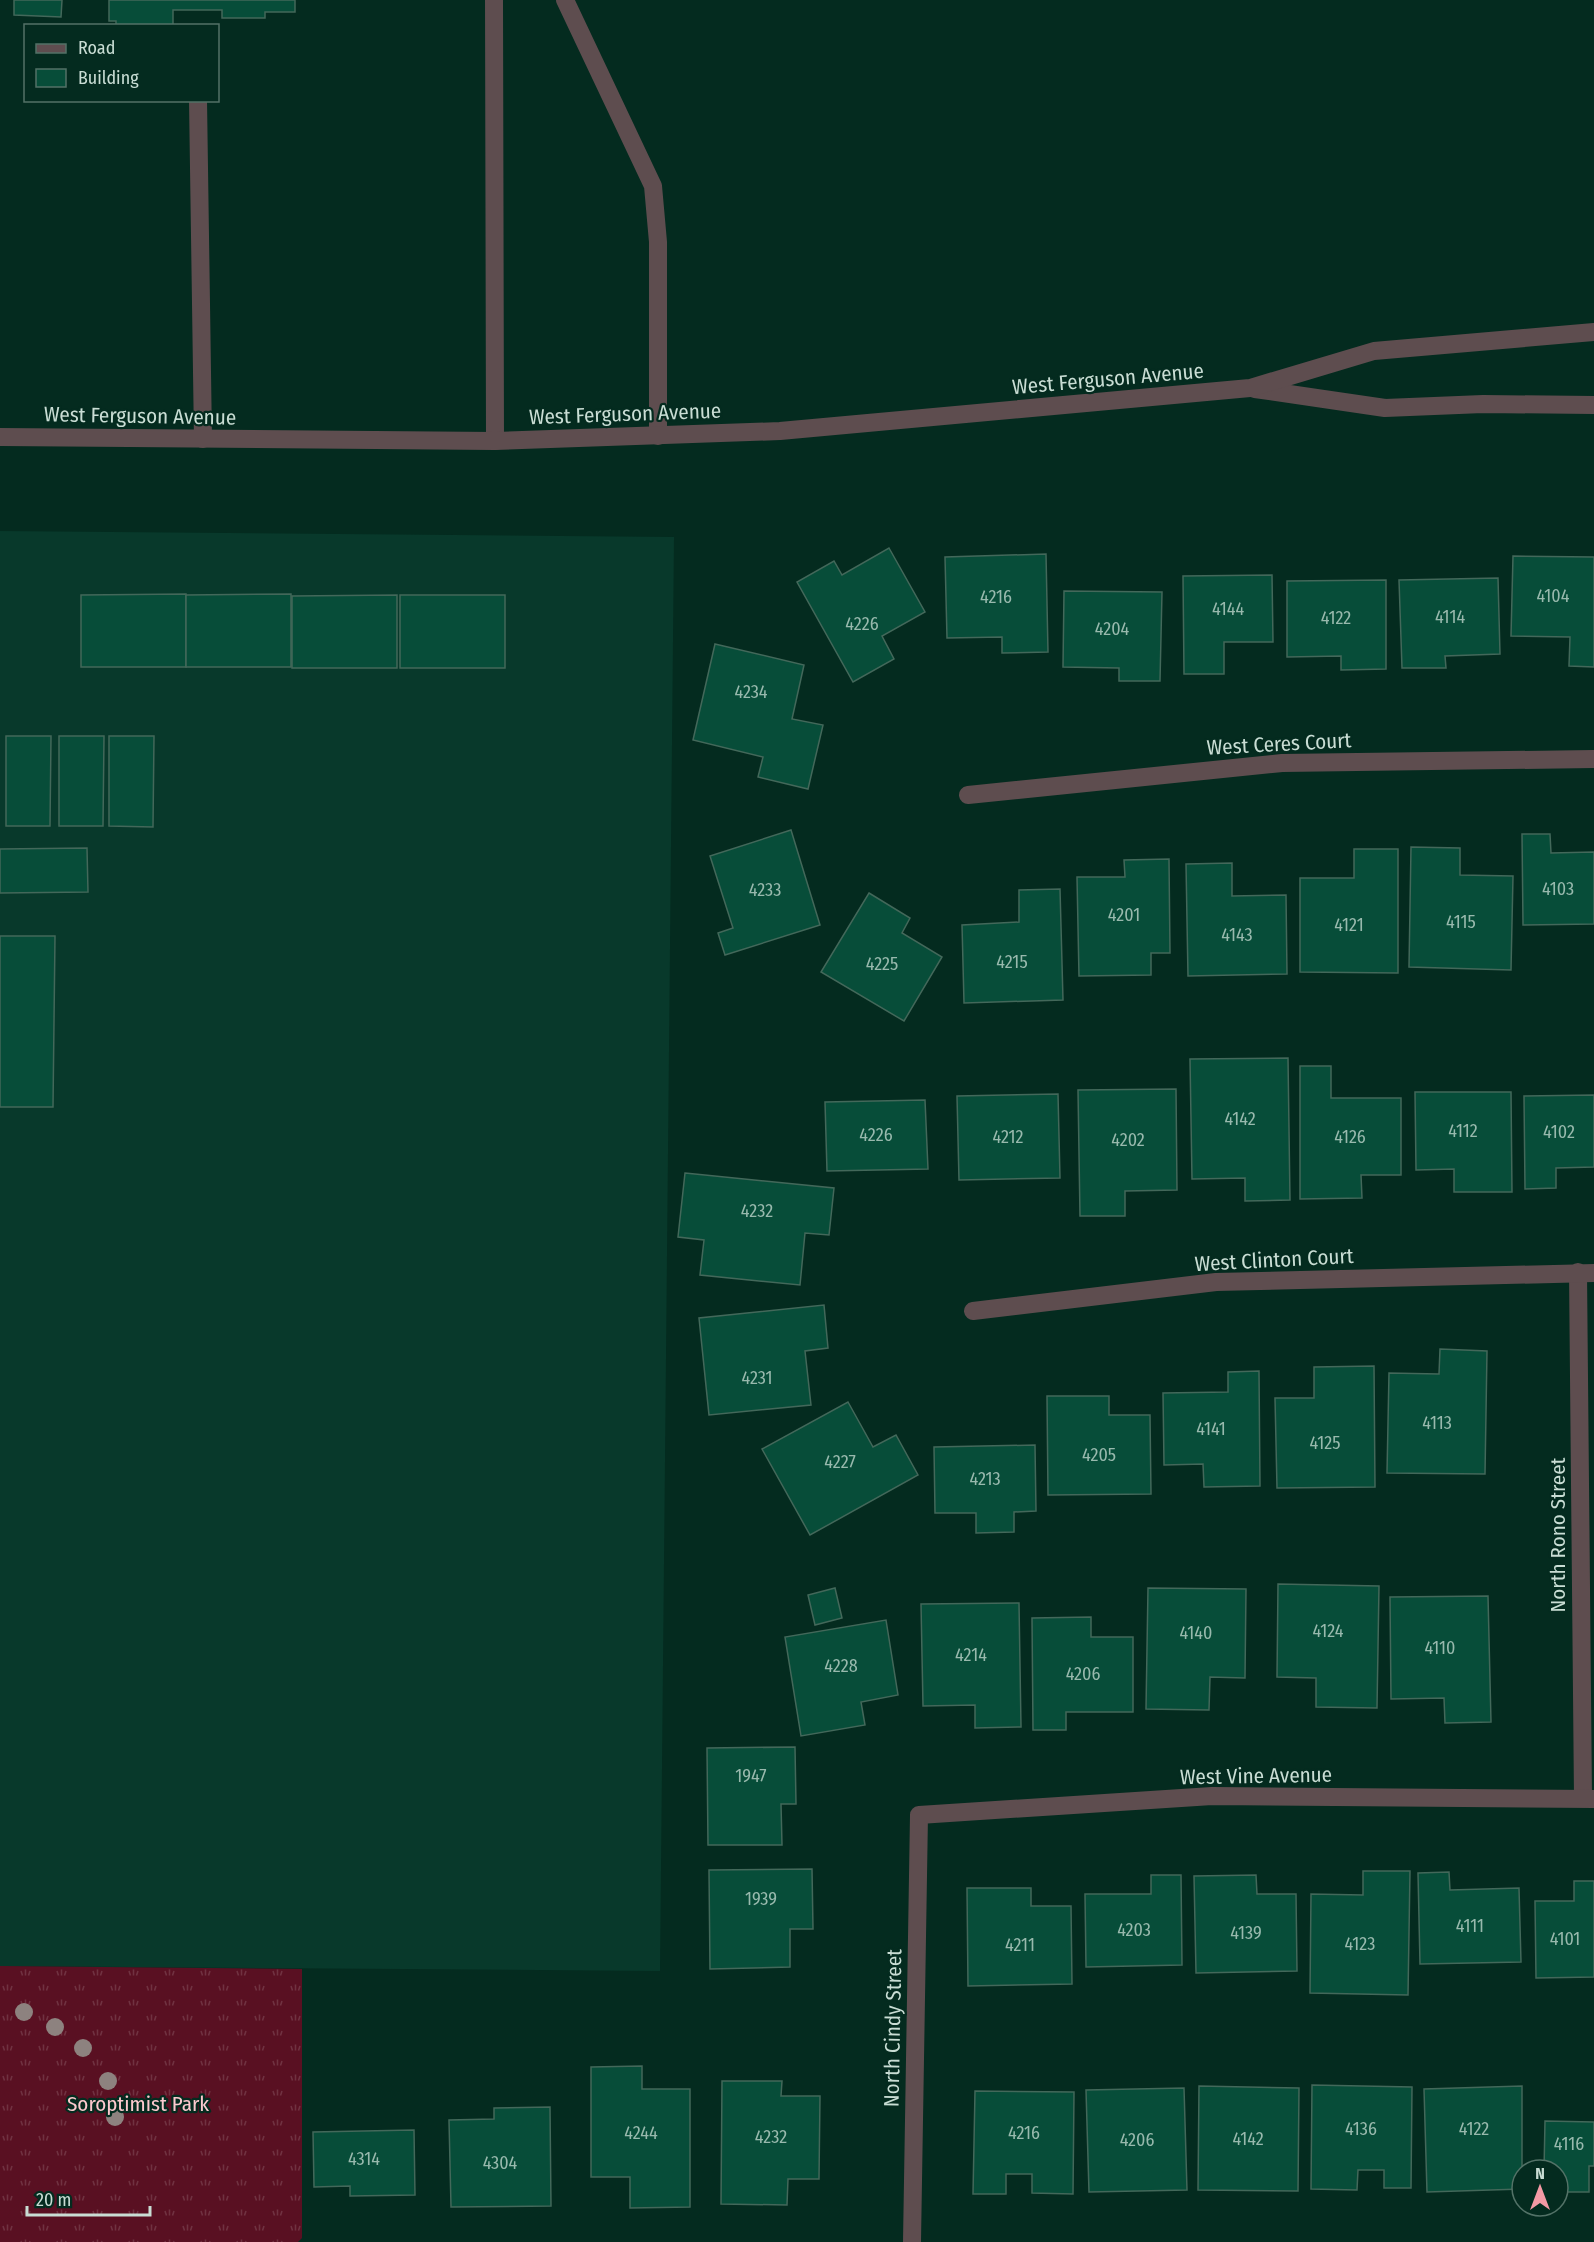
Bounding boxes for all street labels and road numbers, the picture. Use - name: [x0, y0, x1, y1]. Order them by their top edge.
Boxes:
- street label: West Ferguson Avenue: [1011, 358, 1205, 400]
- street label: West Ferguson Avenue: [528, 398, 722, 430]
- street label: West Ferguson Avenue: [44, 401, 236, 431]
- street label: West Ceres Court: [1206, 727, 1352, 761]
- street label: West Clinton Court: [1194, 1243, 1354, 1277]
- street label: North Rono Street: [1545, 1457, 1571, 1612]
- street label: West Vine Avenue: [1180, 1762, 1332, 1790]
- street label: North Cindy Street: [879, 1949, 907, 2107]

